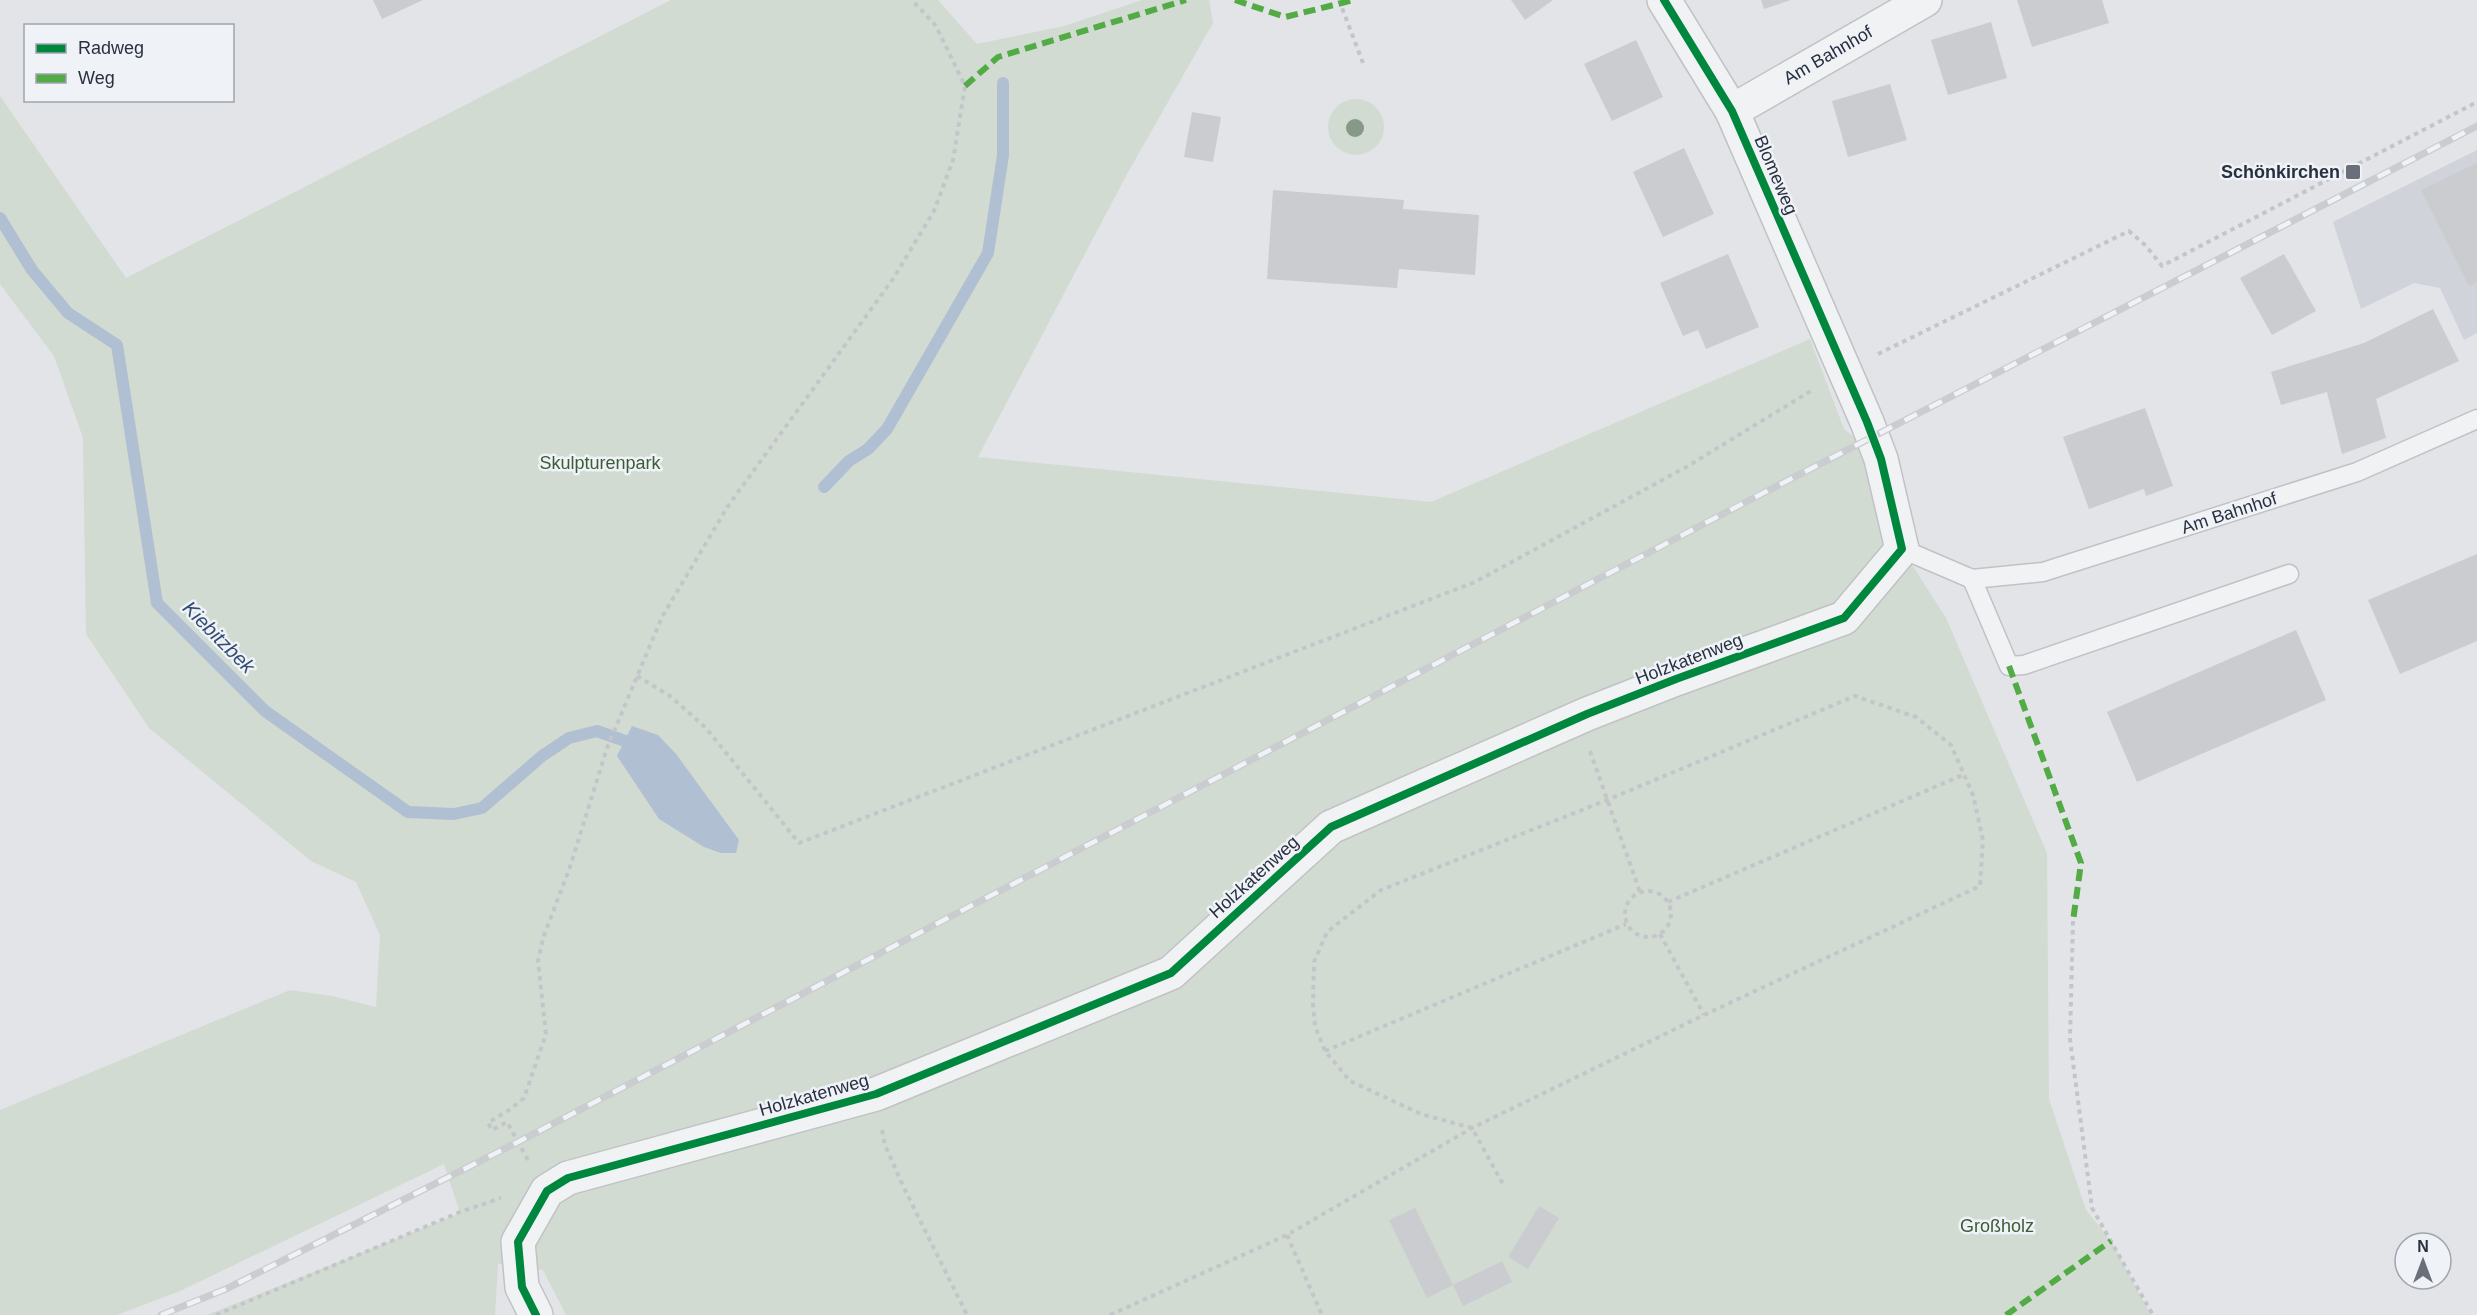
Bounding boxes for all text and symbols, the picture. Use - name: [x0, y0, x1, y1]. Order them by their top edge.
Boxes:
- street label: Am Bahnhof: [1780, 21, 1877, 88]
- legend: [24, 24, 234, 102]
- text: Radweg: [78, 38, 144, 58]
- text: Weg: [78, 68, 115, 88]
- street label: Blomeweg: [1750, 132, 1802, 218]
- place label: Schönkirchen: [2221, 162, 2340, 182]
- marker: Schönkirchen: [2344, 163, 2362, 181]
- park label: Skulpturenpark: [539, 453, 662, 473]
- street label: Am Bahnhof: [2179, 488, 2280, 538]
- water label: Kiebitzbek: [179, 597, 260, 678]
- street label: Holzkatenweg: [1633, 629, 1745, 689]
- street label: Holzkatenweg: [1205, 832, 1303, 922]
- street label: Holzkatenweg: [757, 1070, 871, 1120]
- park label: Großholz: [1960, 1216, 2034, 1236]
- north arrow: [2393, 1231, 2453, 1291]
- text: N: [2417, 1238, 2429, 1255]

